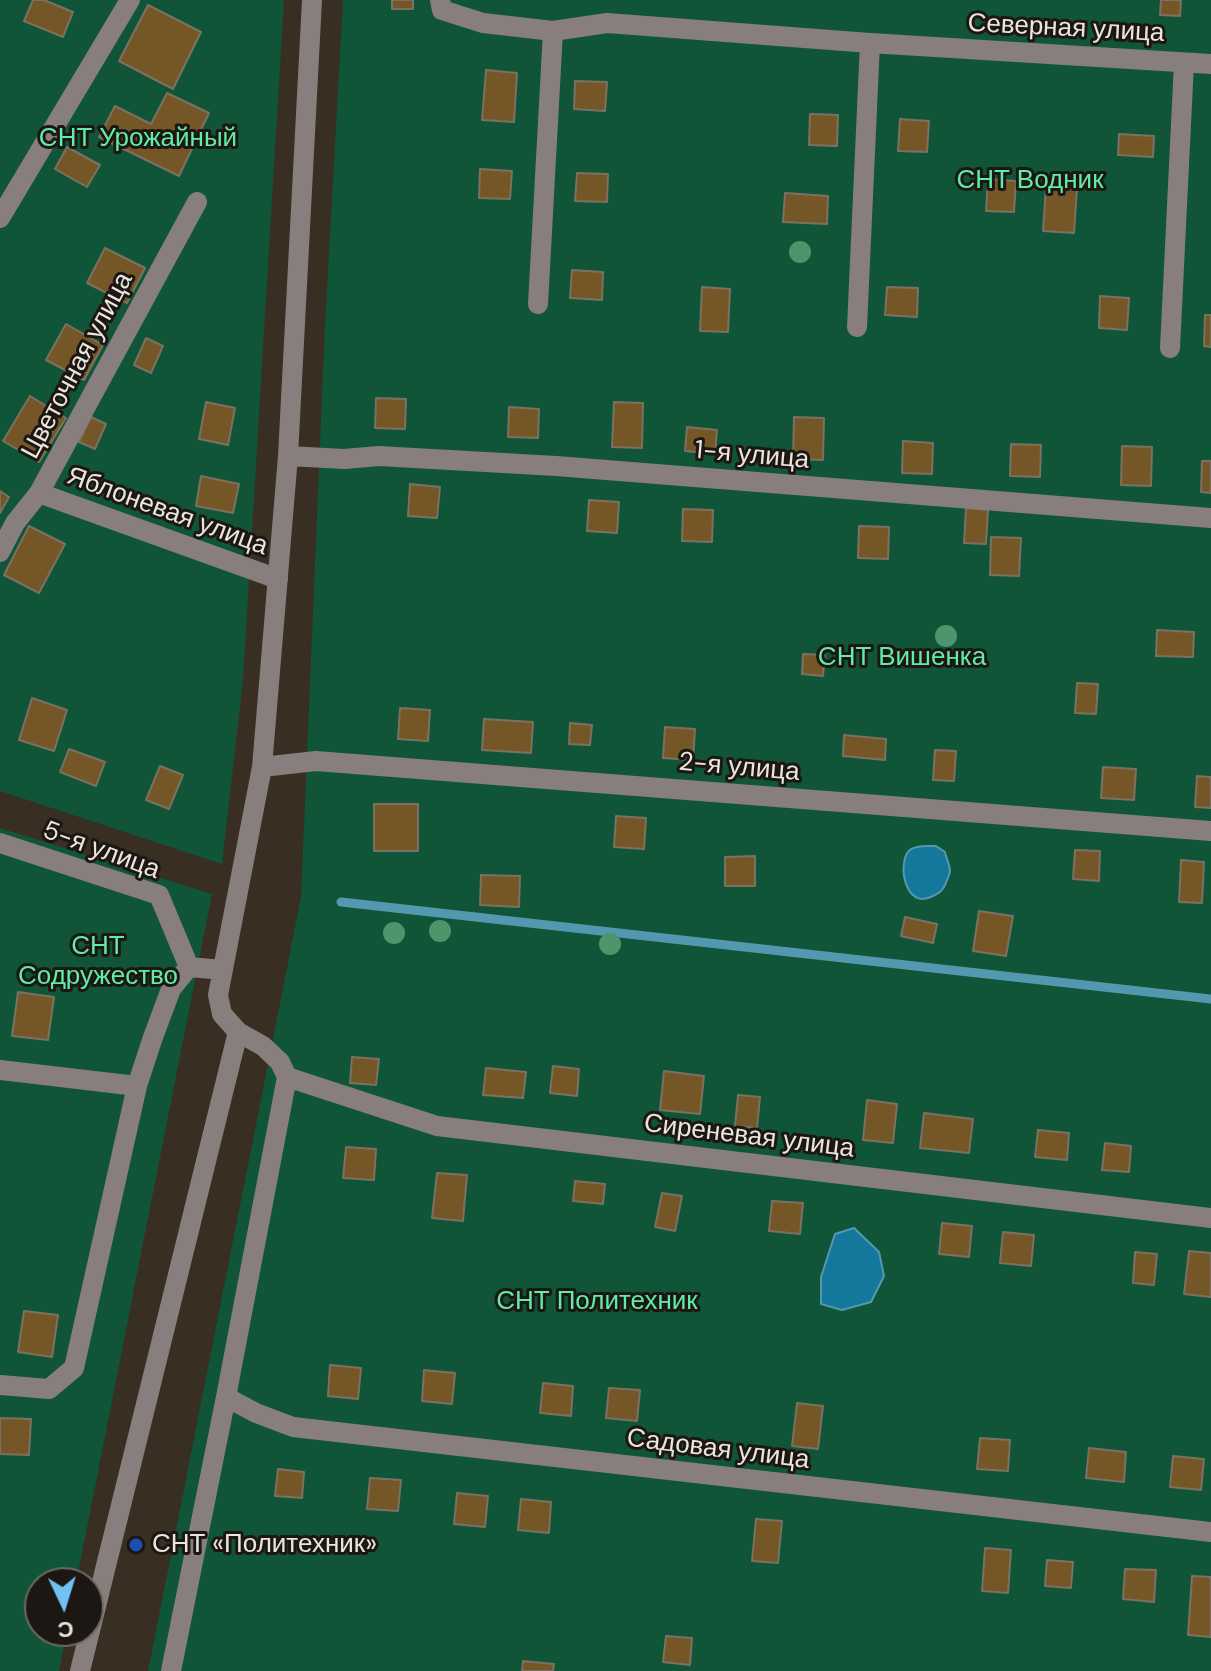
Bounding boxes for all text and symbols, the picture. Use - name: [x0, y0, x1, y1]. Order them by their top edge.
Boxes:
- street label: Северная улица: [967, 8, 1165, 50]
- park label: СНТ Урожайный: [39, 123, 237, 155]
- park label: СНТ Водник: [956, 165, 1104, 197]
- street label: Цветочная улица: [16, 267, 140, 465]
- street label: 1-я улица: [694, 435, 810, 477]
- street label: Яблоневая улица: [62, 461, 272, 563]
- park label: СНТ Вишенка: [818, 642, 986, 674]
- street label: 2-я улица: [677, 747, 801, 789]
- street label: 5-я улица: [38, 815, 164, 887]
- park label: СНТ Содружество: [18, 931, 178, 992]
- street label: Сиреневая улица: [642, 1109, 856, 1165]
- park label: СНТ Политехник: [496, 1286, 698, 1318]
- street label: Садовая улица: [625, 1423, 811, 1477]
- place label: СНТ «Политехник»: [152, 1529, 377, 1561]
- marker: СНТ «Политехник»: [127, 1536, 145, 1554]
- north arrow: [24, 1567, 104, 1647]
- text: С: [57, 1614, 75, 1644]

